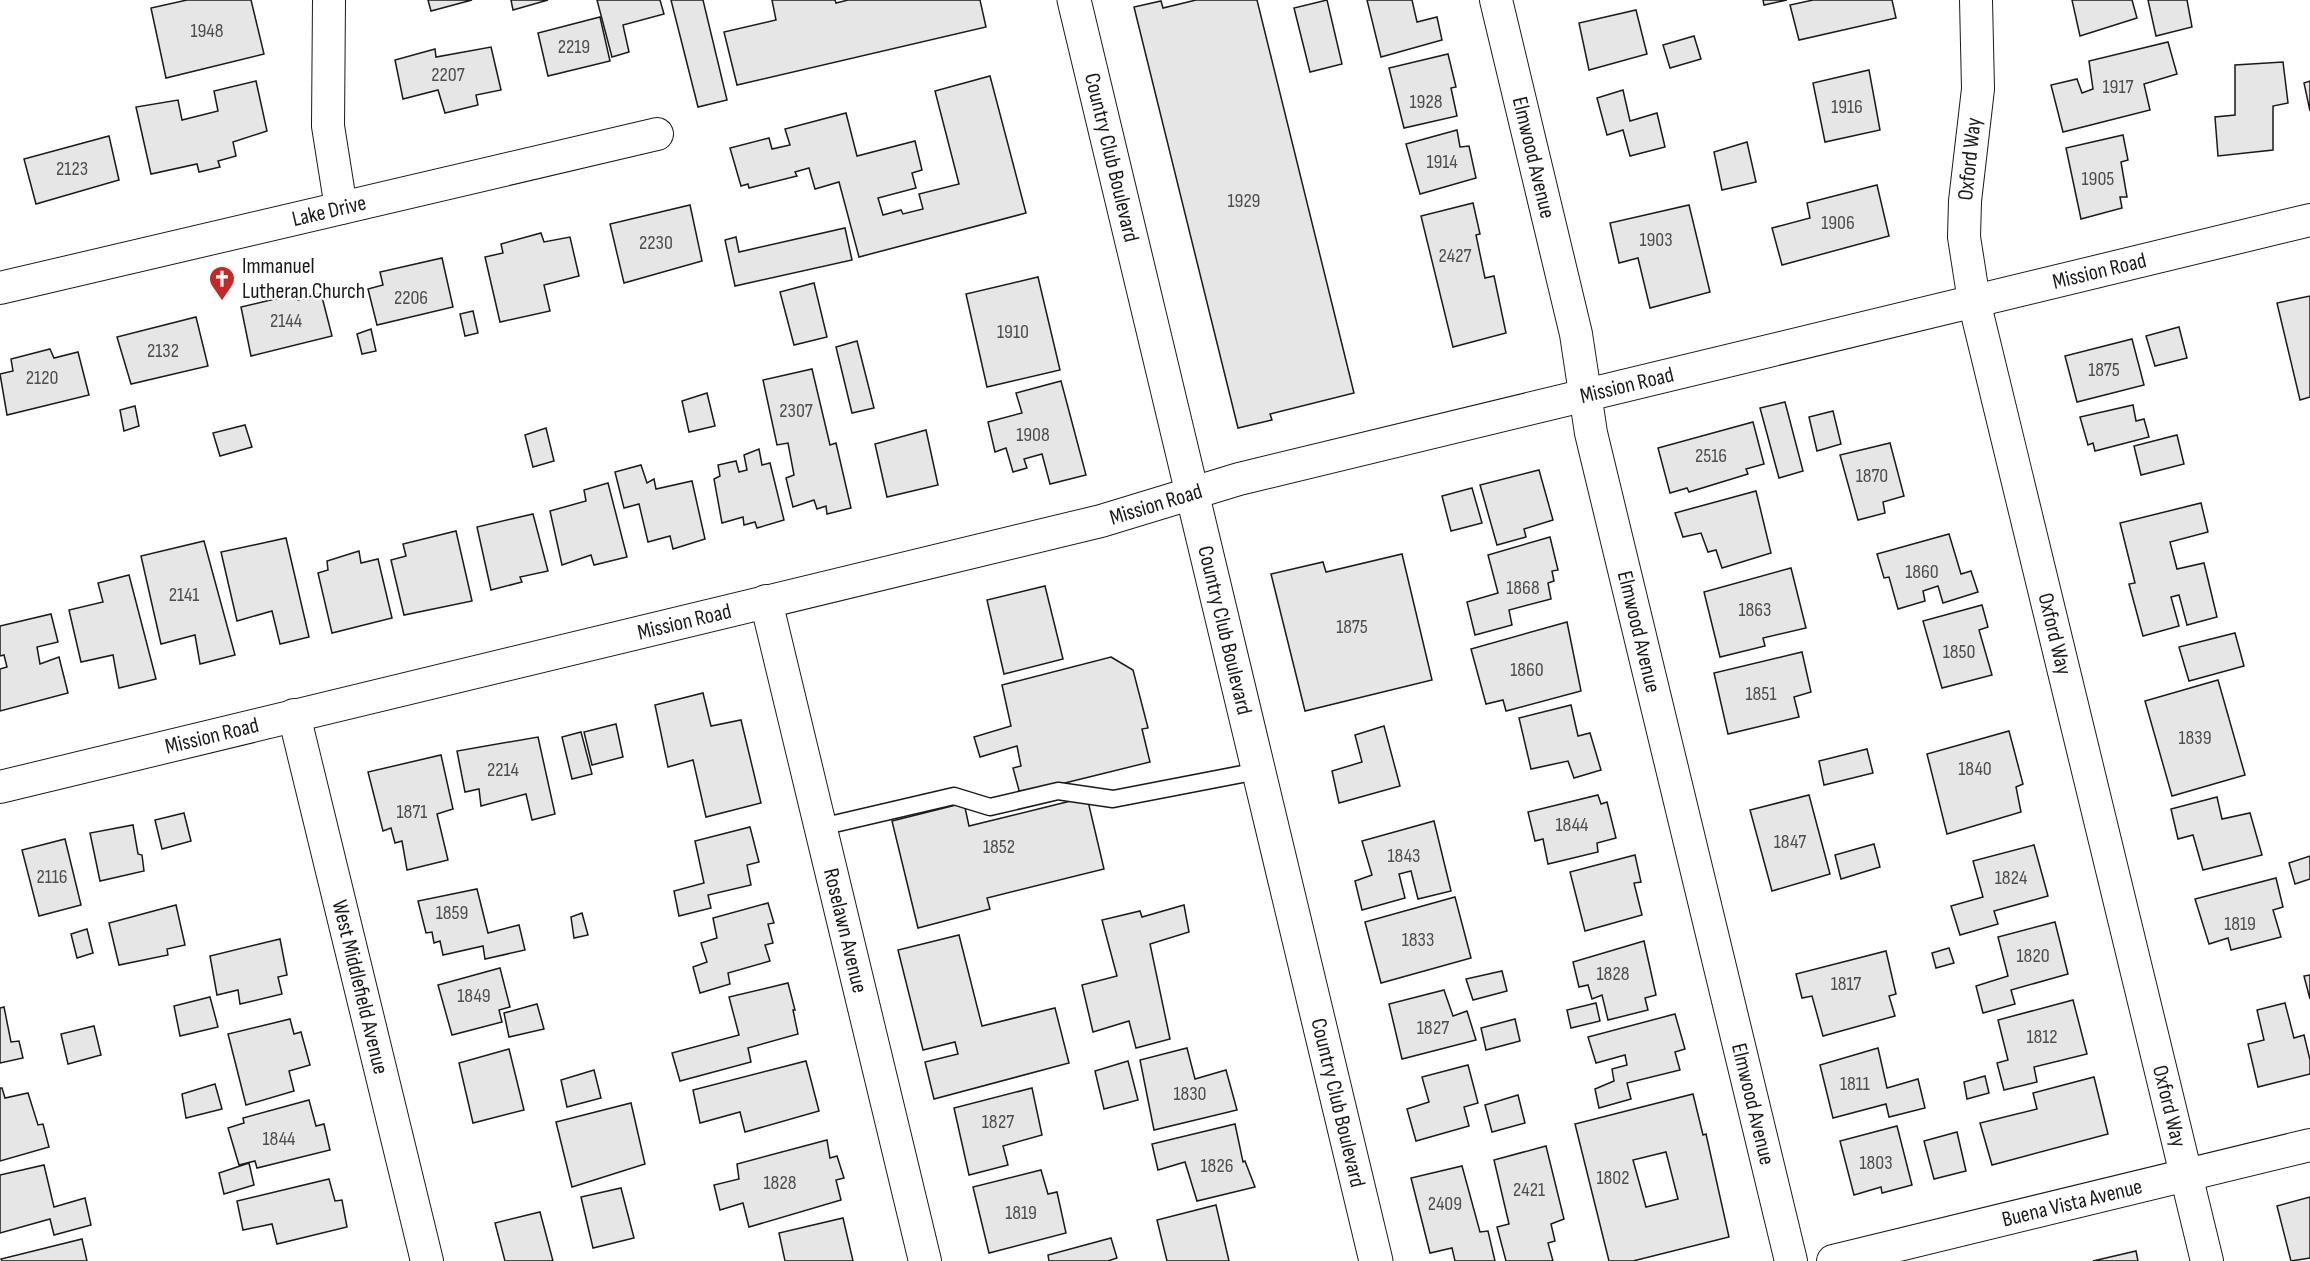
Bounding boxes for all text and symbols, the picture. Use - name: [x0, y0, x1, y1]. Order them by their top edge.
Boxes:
- house number: 1948: [190, 19, 224, 43]
- house number: 2219: [558, 35, 590, 59]
- house number: 2207: [431, 63, 465, 87]
- street label: Country Club Boulevard: [1078, 70, 1145, 245]
- house number: 1917: [2103, 75, 2133, 99]
- house number: 1928: [1410, 90, 1442, 114]
- street label: Elmwood Avenue: [1506, 94, 1561, 221]
- house number: 1916: [1831, 95, 1863, 119]
- street label: Oxford Way: [1952, 116, 1988, 202]
- house number: 1914: [1426, 150, 1458, 174]
- house number: 2123: [56, 157, 88, 181]
- house number: 1905: [2082, 167, 2114, 191]
- street label: Lake Drive: [289, 189, 369, 233]
- house number: 1929: [1228, 189, 1260, 213]
- house number: 1906: [1821, 211, 1855, 235]
- house number: 1903: [1639, 228, 1673, 252]
- house number: 2230: [639, 231, 673, 255]
- house number: 2427: [1439, 244, 1471, 268]
- street label: Mission Road: [2050, 247, 2149, 295]
- place label: Immanuel Lutheran Church: [242, 253, 365, 305]
- church icon: Immanuel Lutheran Church: [207, 264, 237, 302]
- house number: 2206: [394, 286, 428, 310]
- house number: 2144: [270, 309, 302, 333]
- house number: 1910: [997, 320, 1029, 344]
- house number: 2132: [147, 339, 179, 363]
- house number: 1875: [2088, 358, 2120, 382]
- street label: Mission Road: [1577, 361, 1677, 410]
- house number: 2120: [26, 366, 58, 390]
- house number: 2307: [779, 399, 813, 423]
- house number: 1908: [1016, 423, 1050, 447]
- house number: 2516: [1695, 444, 1727, 468]
- house number: 1870: [1856, 464, 1888, 488]
- street label: Mission Road: [1106, 477, 1205, 531]
- street label: Country Club Boulevard: [1192, 543, 1258, 717]
- house number: 1860: [1905, 560, 1939, 584]
- street label: Elmwood Avenue: [1611, 568, 1667, 695]
- house number: 1868: [1506, 576, 1540, 600]
- house number: 2141: [169, 583, 199, 607]
- street label: Oxford Way: [2032, 590, 2078, 678]
- street label: Mission Road: [635, 597, 734, 646]
- house number: 1863: [1739, 598, 1771, 622]
- house number: 1875: [1336, 615, 1368, 639]
- house number: 1850: [1943, 640, 1975, 664]
- house number: 1860: [1510, 658, 1544, 682]
- house number: 1851: [1746, 682, 1776, 706]
- street label: Mission Road: [162, 711, 262, 760]
- house number: 1839: [2179, 726, 2212, 750]
- house number: 1840: [1958, 757, 1992, 781]
- house number: 2214: [487, 758, 519, 782]
- house number: 1871: [397, 800, 427, 824]
- house number: 1844: [1556, 813, 1588, 837]
- house number: 1847: [1774, 830, 1806, 854]
- house number: 1852: [983, 835, 1015, 859]
- house number: 1843: [1388, 844, 1420, 868]
- house number: 2116: [36, 865, 68, 889]
- street label: Roselawn Avenue: [817, 865, 873, 996]
- house number: 1824: [1995, 866, 2027, 890]
- street label: West Middlefield Avenue: [326, 897, 395, 1077]
- house number: 1859: [436, 901, 468, 925]
- house number: 1819: [2224, 912, 2256, 936]
- house number: 1833: [1402, 928, 1434, 952]
- house number: 1820: [2016, 944, 2050, 968]
- house number: 1828: [1596, 962, 1630, 986]
- house number: 1817: [1831, 972, 1861, 996]
- house number: 1849: [457, 984, 491, 1008]
- street label: Country Club Boulevard: [1305, 1016, 1371, 1190]
- house number: 1827: [1417, 1016, 1449, 1040]
- house number: 1812: [2026, 1025, 2058, 1049]
- street label: Elmwood Avenue: [1725, 1041, 1781, 1168]
- street label: Oxford Way: [2146, 1062, 2192, 1150]
- house number: 1811: [1840, 1072, 1870, 1096]
- house number: 1830: [1173, 1082, 1207, 1106]
- house number: 1827: [982, 1110, 1014, 1134]
- house number: 1844: [263, 1127, 295, 1151]
- house number: 1803: [1859, 1151, 1893, 1175]
- house number: 1826: [1200, 1154, 1234, 1178]
- house number: 1802: [1597, 1166, 1629, 1190]
- house number: 1828: [763, 1171, 797, 1195]
- street label: Buena Vista Avenue: [1999, 1173, 2145, 1233]
- house number: 2421: [1513, 1178, 1545, 1202]
- house number: 2409: [1428, 1192, 1462, 1216]
- house number: 1819: [1005, 1201, 1037, 1225]

